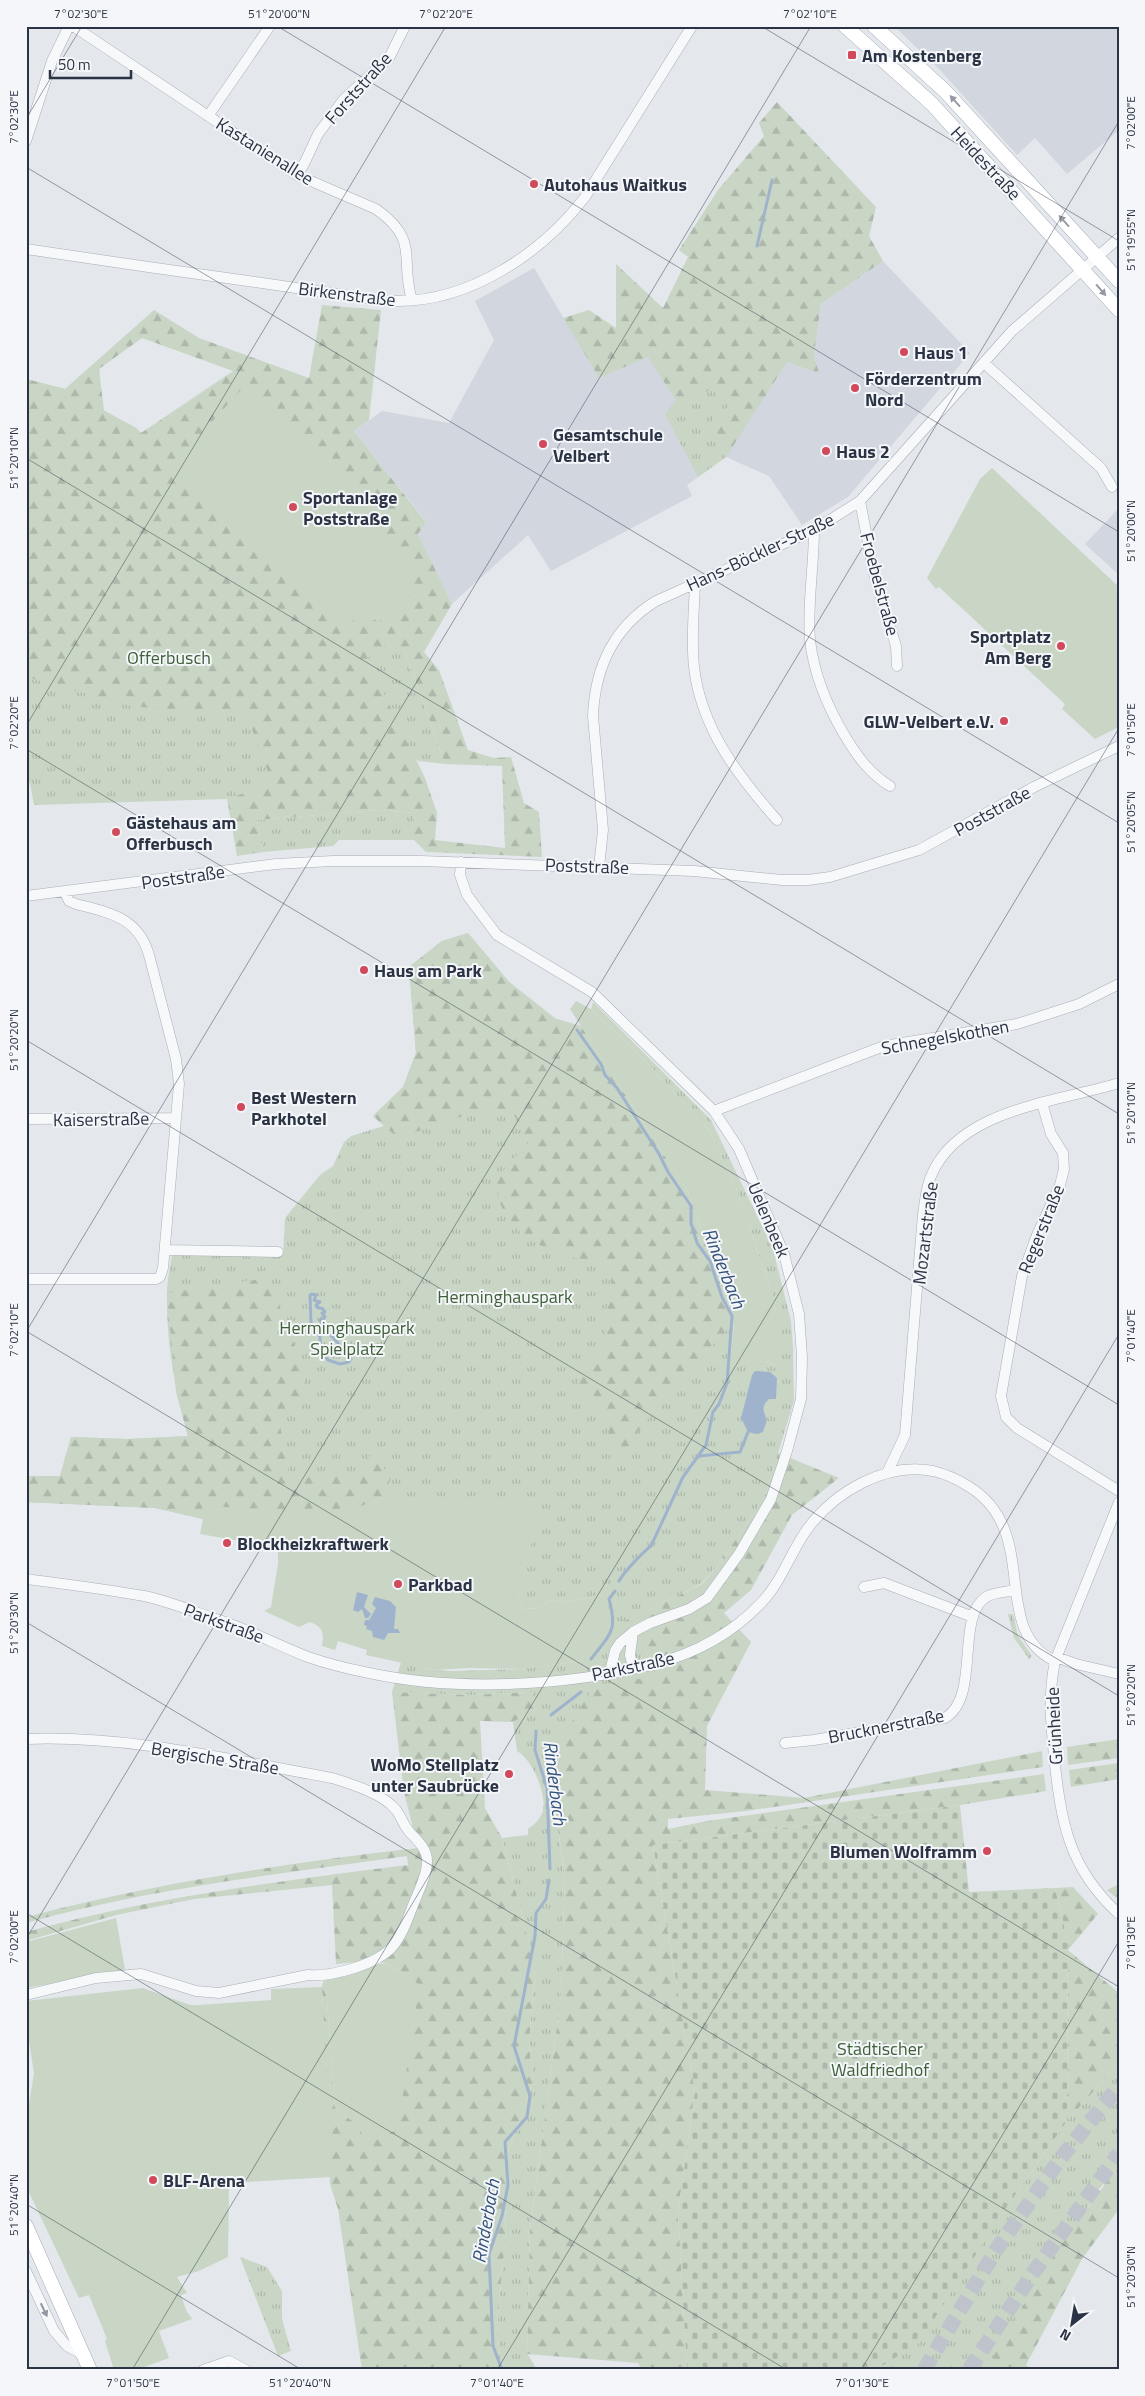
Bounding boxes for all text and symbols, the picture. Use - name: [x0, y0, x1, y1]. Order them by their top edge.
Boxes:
- text: 7°02'30"E: [54, 4, 108, 23]
- text: 51°20'00"N: [248, 4, 310, 23]
- text: 7°02'20"E: [419, 4, 473, 23]
- text: 7°02'10"E: [783, 4, 837, 23]
- place label: Am Kostenberg: [862, 42, 982, 69]
- street label: Forststraße: [318, 46, 398, 130]
- scale bar: [50, 48, 131, 80]
- marker: Am Kostenberg: [846, 49, 858, 61]
- text: 50 m: [58, 53, 91, 76]
- text: 7°02'30"E: [4, 90, 23, 144]
- one-way arrow: [949, 95, 961, 107]
- text: 7°02'00"E: [1121, 96, 1140, 150]
- street label: Kastanienallee: [211, 110, 319, 192]
- street label: Heidestraße: [944, 120, 1028, 206]
- place label: Autohaus Waitkus: [544, 171, 687, 198]
- marker: Autohaus Waitkus: [528, 178, 540, 190]
- text: 51°19'55"N: [1121, 209, 1140, 271]
- one-way arrow: [1058, 216, 1070, 228]
- street label: Birkenstraße: [297, 275, 397, 313]
- one-way arrow: [1095, 283, 1107, 295]
- place label: Haus 1: [914, 339, 968, 366]
- marker: Haus 1: [898, 346, 910, 358]
- place label: Förderzentrum Nord: [865, 365, 982, 413]
- marker: Förderzentrum Nord: [849, 382, 861, 394]
- place label: Gesamtschule Velbert: [553, 421, 663, 469]
- text: 51°20'10"N: [4, 427, 23, 489]
- marker: Gesamtschule Velbert: [537, 438, 549, 450]
- place label: Haus 2: [836, 438, 890, 465]
- marker: Haus 2: [820, 445, 832, 457]
- place label: Sportanlage Poststraße: [303, 484, 397, 532]
- text: 51°20'00"N: [1121, 500, 1140, 562]
- marker: Sportanlage Poststraße: [287, 501, 299, 513]
- street label: Hans-Böckler-Straße: [682, 506, 838, 598]
- street label: Froebelstraße: [853, 529, 907, 639]
- place label: Sportplatz Am Berg: [970, 623, 1051, 671]
- marker: Sportplatz Am Berg: [1055, 640, 1067, 652]
- park label: Offerbusch: [127, 644, 211, 671]
- text: 7°02'20"E: [4, 696, 23, 750]
- text: 7°01'50"E: [1121, 703, 1140, 757]
- place label: GLW-Velbert e.V.: [864, 708, 994, 735]
- marker: GLW-Velbert e.V.: [998, 715, 1010, 727]
- street label: Poststraße: [949, 779, 1035, 843]
- text: 51°20'05"N: [1121, 791, 1140, 853]
- place label: Gästehaus am Offerbusch: [126, 809, 236, 857]
- marker: Gästehaus am Offerbusch: [110, 826, 122, 838]
- street label: Poststraße: [544, 851, 630, 881]
- street label: Poststraße: [139, 858, 227, 896]
- place label: Haus am Park: [374, 957, 482, 984]
- marker: Haus am Park: [358, 964, 370, 976]
- text: 51°20'20"N: [4, 1009, 23, 1071]
- street label: Schnegelskothen: [879, 1012, 1011, 1062]
- text: 51°20'10"N: [1121, 1082, 1140, 1144]
- place label: Best Western Parkhotel: [251, 1084, 357, 1132]
- marker: Best Western Parkhotel: [235, 1101, 247, 1113]
- street label: Kaiserstraße: [53, 1105, 149, 1133]
- street label: Uelenbeek: [741, 1178, 797, 1262]
- street label: Mozartstraße: [905, 1180, 945, 1286]
- street label: Regerstraße: [1011, 1180, 1071, 1278]
- water label: Rinderbach: [696, 1223, 754, 1313]
- park label: Herminghauspark: [437, 1283, 573, 1310]
- text: 7°02'10"E: [4, 1303, 23, 1357]
- text: 7°01'40"E: [1121, 1309, 1140, 1363]
- park label: Herminghauspark Spielplatz: [279, 1314, 415, 1362]
- place label: Blockheizkraftwerk: [237, 1530, 390, 1557]
- marker: Blockheizkraftwerk: [221, 1537, 233, 1549]
- place label: Parkbad: [408, 1571, 473, 1598]
- marker: Parkbad: [392, 1578, 404, 1590]
- text: 51°20'30"N: [4, 1592, 23, 1654]
- street label: Parkstraße: [180, 1596, 268, 1650]
- street label: Parkstraße: [589, 1644, 677, 1688]
- text: 51°20'20"N: [1121, 1664, 1140, 1726]
- street label: Grünheide: [1038, 1686, 1070, 1766]
- street label: Brucknerstraße: [826, 1702, 946, 1750]
- street label: Bergische Straße: [149, 1735, 281, 1781]
- water label: Rinderbach: [536, 1739, 576, 1827]
- place label: WoMo Stellplatz unter Saubrücke: [371, 1751, 499, 1799]
- marker: WoMo Stellplatz unter Saubrücke: [503, 1768, 515, 1780]
- place label: Blumen Wolframm: [830, 1838, 977, 1865]
- marker: Blumen Wolframm: [981, 1845, 993, 1857]
- text: 7°02'00"E: [4, 1910, 23, 1964]
- text: 7°01'30"E: [1121, 1916, 1140, 1970]
- park label: Städtischer Waldfriedhof: [831, 2035, 929, 2083]
- place label: BLF-Arena: [163, 2167, 245, 2194]
- text: 51°20'40"N: [4, 2174, 23, 2236]
- marker: BLF-Arena: [147, 2174, 159, 2186]
- water label: Rinderbach: [463, 2176, 507, 2265]
- text: 51°20'30"N: [1121, 2246, 1140, 2308]
- north arrow: [1048, 2298, 1098, 2348]
- one-way arrow: [41, 2303, 49, 2317]
- text: N: [1055, 2324, 1075, 2347]
- text: 7°01'50"E: [106, 2373, 160, 2392]
- text: 51°20'40"N: [269, 2373, 331, 2392]
- text: 7°01'40"E: [470, 2373, 524, 2392]
- text: 7°01'30"E: [835, 2373, 889, 2392]

